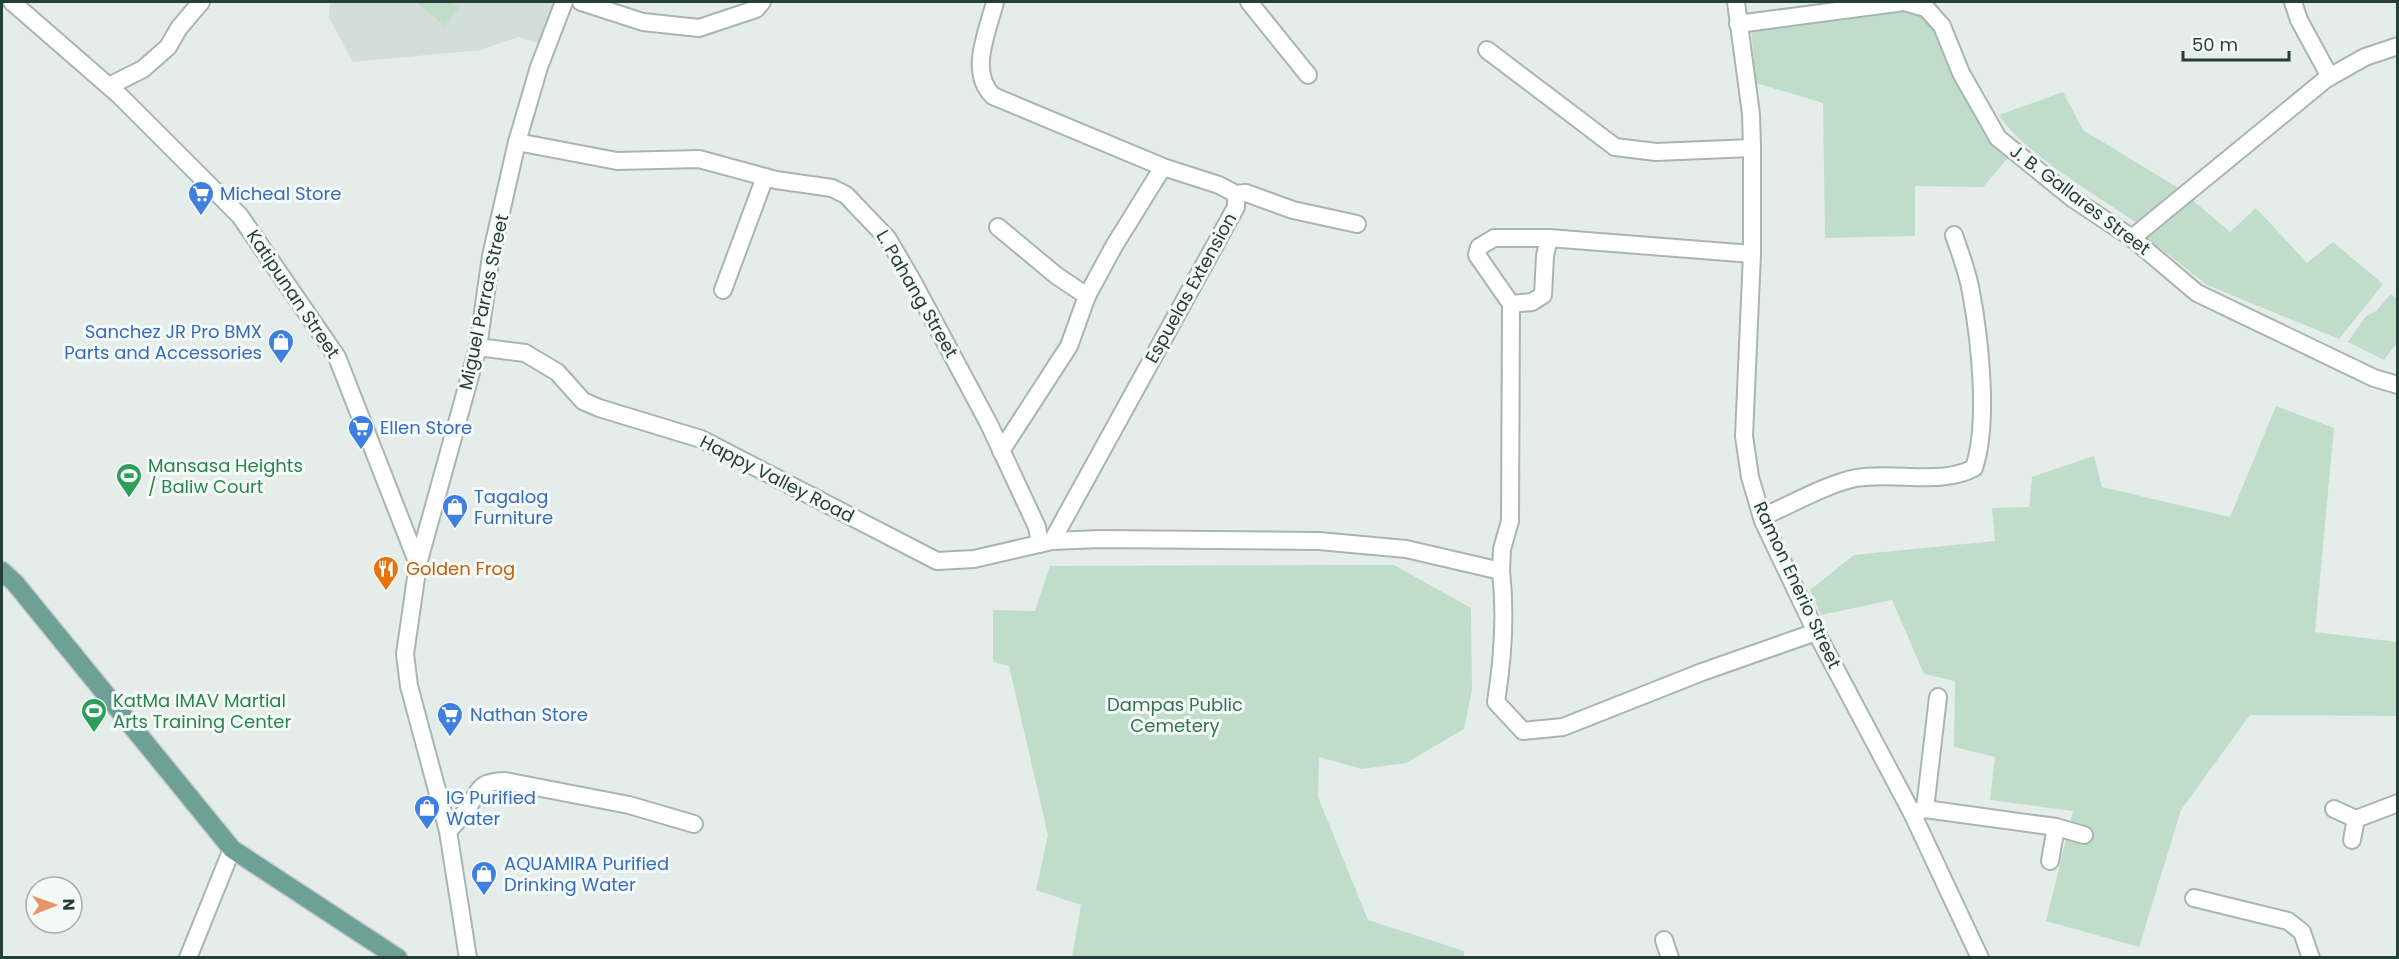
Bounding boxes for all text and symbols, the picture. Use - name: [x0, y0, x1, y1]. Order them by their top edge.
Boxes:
- scale bar: [2183, 24, 2290, 62]
- text: 50 m: [2192, 32, 2238, 57]
- street label: J. B. Gallares Street: [2005, 139, 2156, 261]
- supermarket icon: Micheal Store: [186, 179, 216, 217]
- place label: Micheal Store: [220, 181, 341, 206]
- street label: Espuelas Extension: [1139, 208, 1242, 367]
- street label: Miguel Parras Street: [453, 212, 514, 392]
- street label: Katipunan Street: [241, 224, 346, 363]
- street label: L. Pahang Street: [871, 225, 964, 362]
- place label: Sanchez JR Pro BMX Parts and Accessories: [64, 319, 262, 365]
- shop icon: Sanchez JR Pro BMX Parts and Accessories: [266, 327, 296, 365]
- supermarket icon: Ellen Store: [346, 413, 376, 451]
- place label: Ellen Store: [380, 415, 472, 440]
- street label: Happy Valley Road: [696, 429, 859, 528]
- place label: Mansasa Heights / Baliw Court: [148, 453, 303, 499]
- sports icon: Mansasa Heights / Baliw Court: [114, 461, 144, 499]
- place label: Tagalog Furniture: [474, 484, 553, 530]
- shop icon: Tagalog Furniture: [440, 492, 470, 530]
- street label: Ramon Enerio Street: [1748, 497, 1847, 672]
- restaurant icon: Golden Frog: [371, 554, 401, 592]
- place label: Golden Frog: [406, 556, 515, 581]
- place label: KatMa IMAV Martial Arts Training Center: [113, 688, 291, 734]
- park label: Dampas Public Cemetery: [1107, 692, 1243, 738]
- sports icon: KatMa IMAV Martial Arts Training Center: [79, 696, 109, 734]
- supermarket icon: Nathan Store: [435, 700, 465, 738]
- place label: Nathan Store: [470, 702, 588, 727]
- place label: IG Purified Water: [446, 785, 536, 831]
- shop icon: IG Purified Water: [412, 793, 442, 831]
- place label: AQUAMIRA Purified Drinking Water: [504, 851, 669, 897]
- shop icon: AQUAMIRA Purified Drinking Water: [469, 859, 499, 897]
- north arrow: [24, 875, 84, 935]
- text: N: [57, 899, 80, 911]

